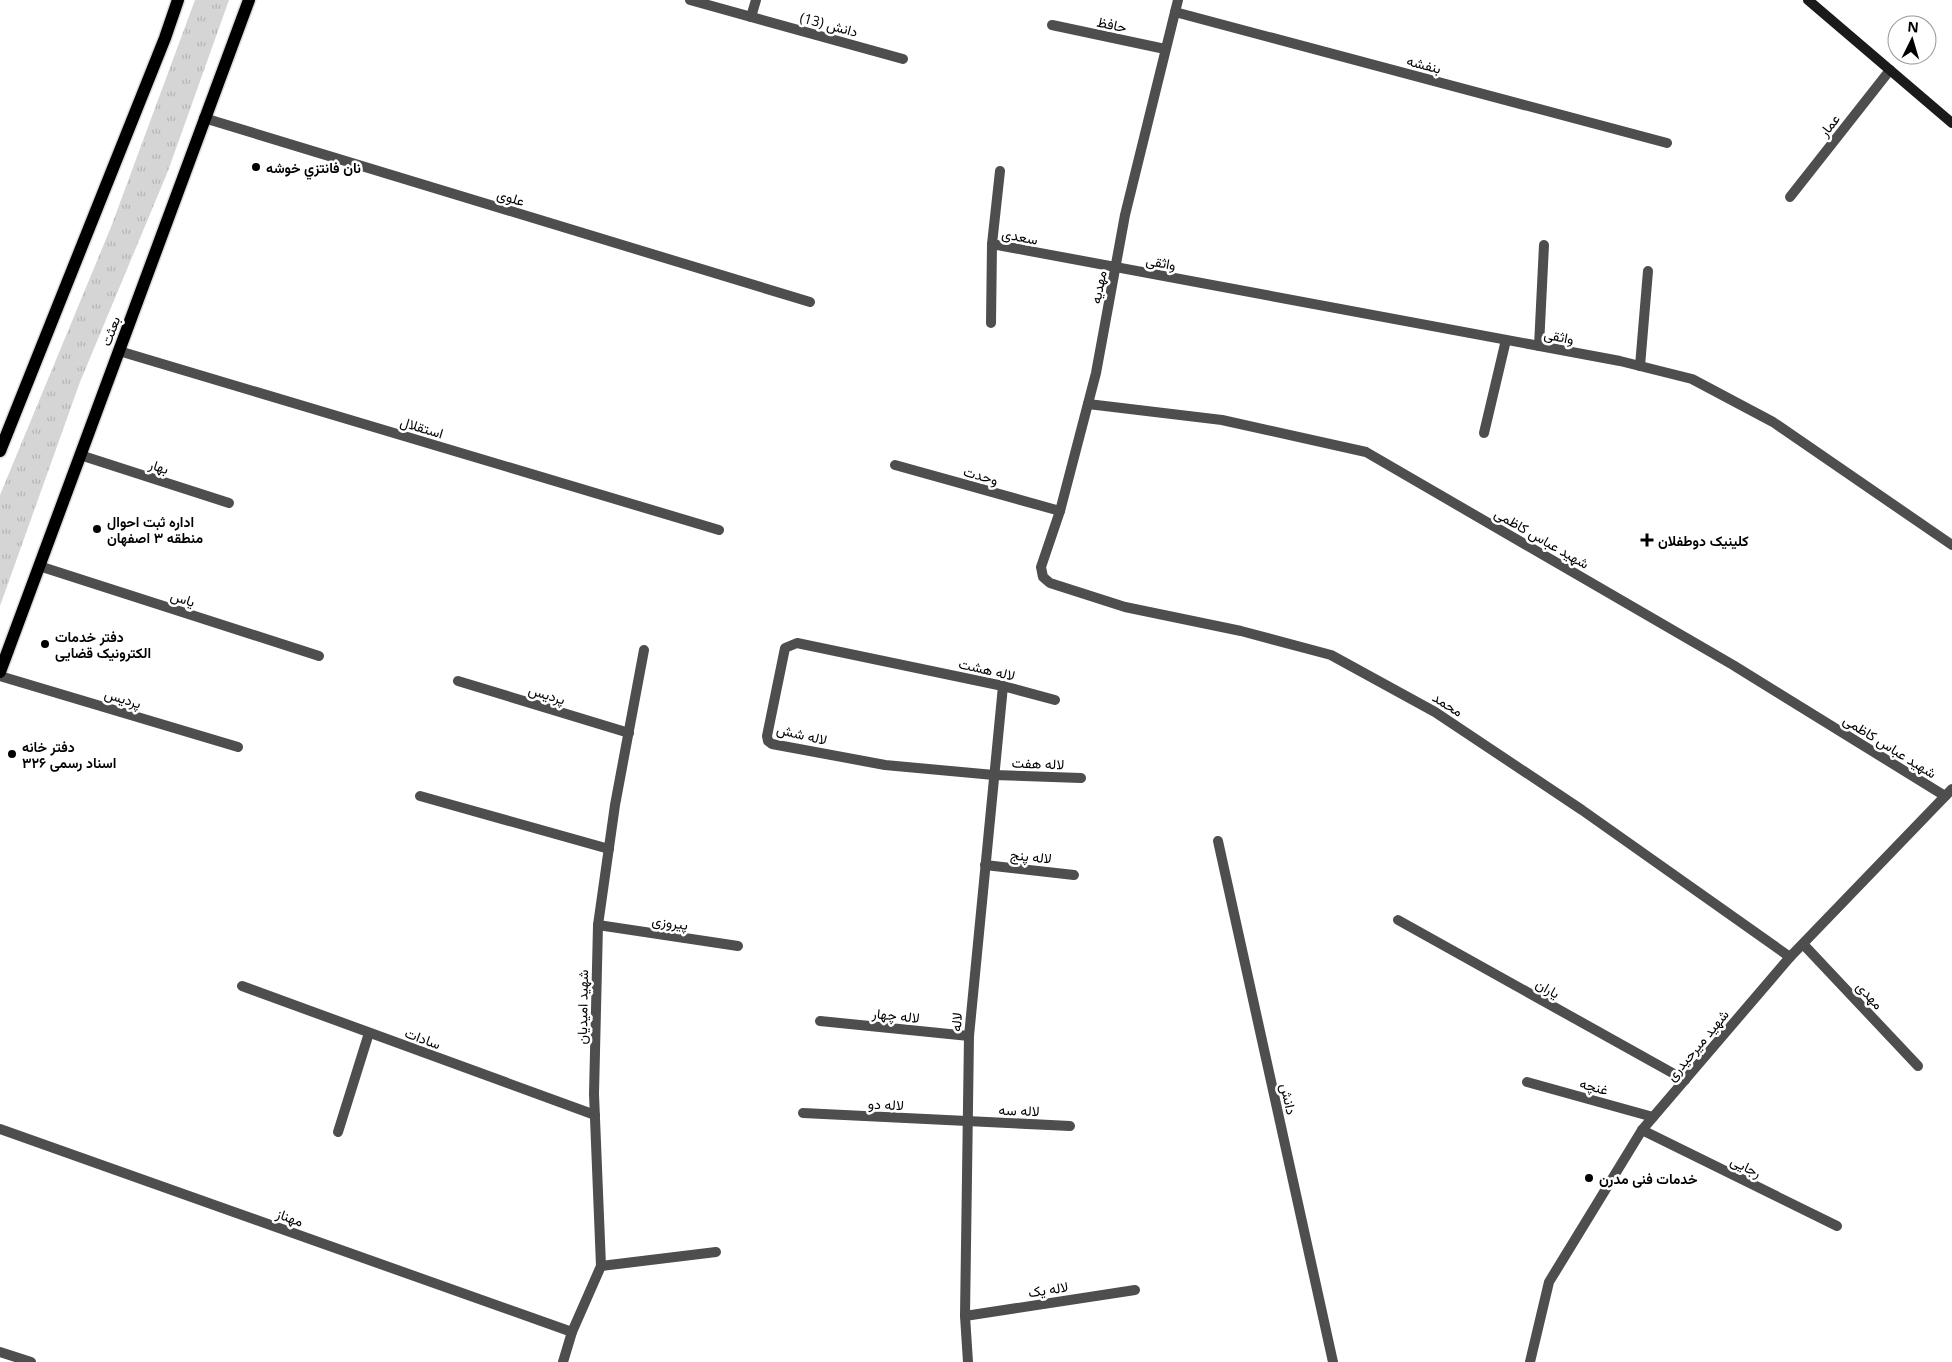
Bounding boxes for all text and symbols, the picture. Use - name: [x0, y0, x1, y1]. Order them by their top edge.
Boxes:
- street label: دانش (13): [798, 7, 860, 41]
- street label: حافظ: [1095, 12, 1129, 36]
- north arrow: [1887, 15, 1937, 65]
- text: N: [1907, 17, 1920, 37]
- street label: بنفشه: [1405, 50, 1443, 78]
- street label: عمار: [1814, 110, 1844, 141]
- place label: نان فانتزي خوشه: [266, 158, 361, 180]
- marker: نان فانتزي خوشه: [250, 161, 262, 173]
- street label: علوی: [495, 184, 527, 210]
- street label: سعدی: [1000, 223, 1040, 249]
- street label: واثقی: [1145, 250, 1177, 274]
- street label: مهدیه: [1085, 269, 1111, 305]
- street label: بعثت: [96, 314, 124, 348]
- street label: واثقی: [1542, 324, 1576, 348]
- street label: استقلال: [398, 411, 446, 443]
- street label: بهار: [146, 454, 171, 478]
- street label: وحدت: [961, 461, 1001, 489]
- street label: شهید عباس کاظمی: [1491, 503, 1593, 573]
- place label: اداره ثبت احوال منطقه ۳ اصفهان: [107, 512, 203, 547]
- marker: اداره ثبت احوال منطقه ۳ اصفهان: [91, 523, 103, 535]
- place label: کلینیک دوطفلان: [1658, 531, 1749, 550]
- marker: کلینیک دوطفلان: [1640, 533, 1654, 547]
- street label: یاس: [168, 585, 198, 611]
- place label: دفتر خدمات الکترونیک قضایی: [55, 627, 151, 662]
- marker: دفتر خدمات الکترونیک قضایی: [39, 638, 51, 650]
- street label: لاله هشت: [957, 653, 1017, 685]
- street label: پردیس: [526, 679, 568, 710]
- street label: پردیس: [102, 683, 144, 714]
- street label: محمد: [1429, 687, 1467, 721]
- street label: شهید عباس کاظمی: [1840, 710, 1940, 782]
- street label: لاله شش: [775, 719, 829, 749]
- place label: دفتر خانه اسناد رسمی ۳۲۶: [22, 737, 116, 772]
- marker: دفتر خانه اسناد رسمی ۳۲۶: [6, 748, 18, 760]
- street label: لاله هفت: [1011, 753, 1065, 773]
- street label: لاله پنج: [1009, 844, 1053, 870]
- street label: پیروزی: [650, 910, 690, 935]
- street label: شهید امیدیان: [572, 969, 592, 1045]
- street label: یاران: [1533, 974, 1563, 1002]
- street label: مهدی: [1852, 977, 1888, 1013]
- street label: لاله چهار: [870, 1003, 921, 1028]
- street label: شهید میرحیدری: [1661, 1005, 1733, 1085]
- street label: لاله: [946, 1012, 966, 1032]
- street label: سادات: [402, 1023, 444, 1053]
- street label: غنچه: [1577, 1073, 1610, 1100]
- street label: دانش: [1276, 1082, 1302, 1117]
- street label: لاله دو: [868, 1094, 904, 1114]
- street label: لاله سه: [998, 1100, 1040, 1120]
- street label: رجایی: [1727, 1150, 1765, 1182]
- place label: خدمات فنی مدرن: [1599, 1169, 1698, 1188]
- marker: خدمات فنی مدرن: [1583, 1172, 1595, 1184]
- street label: مهناز: [273, 1203, 306, 1231]
- street label: لاله یک: [1027, 1276, 1069, 1302]

